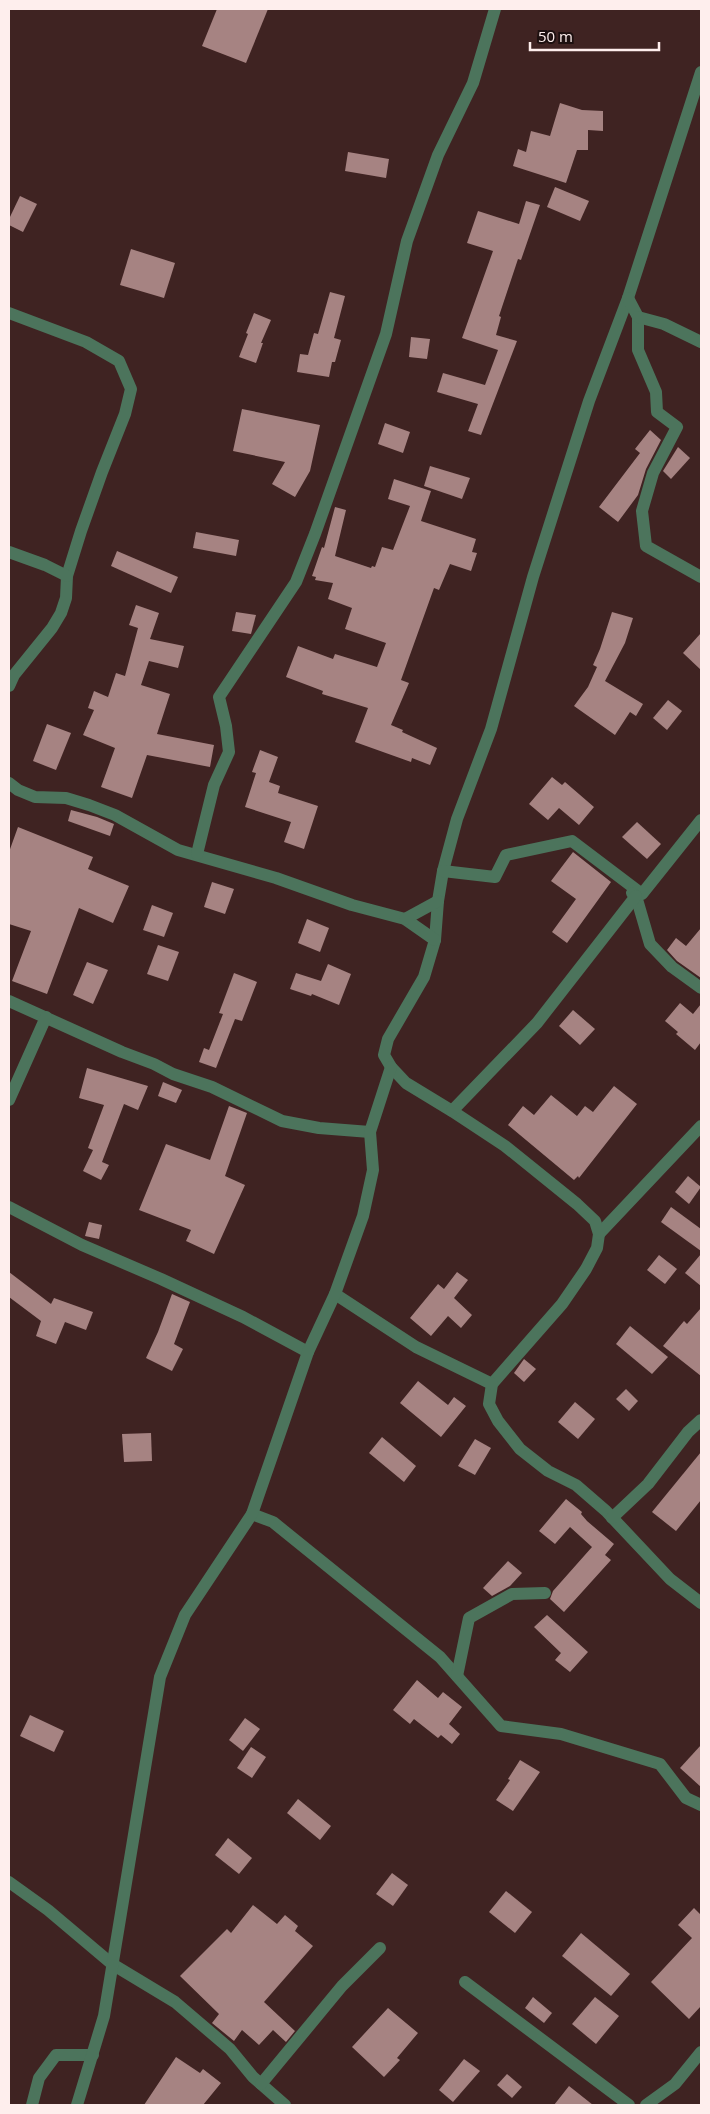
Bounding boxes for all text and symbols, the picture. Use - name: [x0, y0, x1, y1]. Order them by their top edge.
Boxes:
- scale bar: [530, 20, 659, 52]
- text: 50 m: [538, 26, 573, 46]

